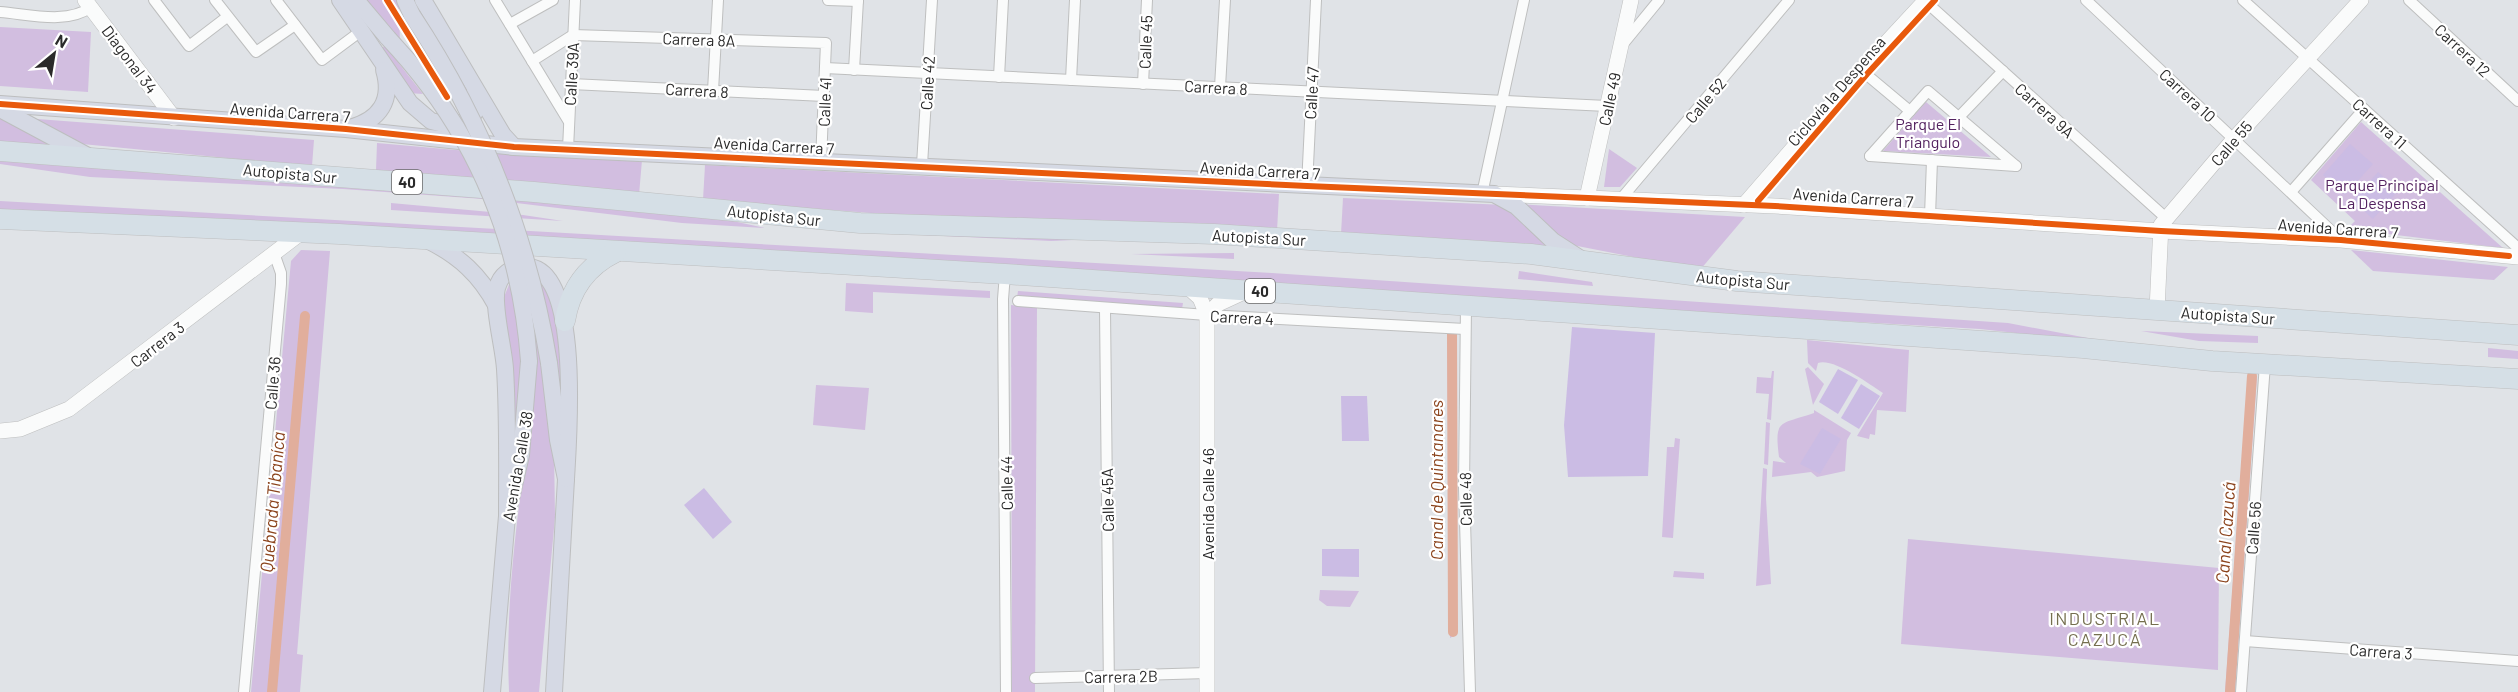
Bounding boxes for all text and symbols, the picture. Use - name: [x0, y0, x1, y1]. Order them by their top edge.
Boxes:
- street label: Calle 45: [1135, 15, 1155, 69]
- street label: Carrera 12: [2431, 19, 2495, 81]
- street label: Diagonal 34: [98, 21, 162, 97]
- north arrow: [24, 24, 84, 84]
- street label: Carrera 8A: [662, 28, 736, 50]
- text: N: [52, 30, 71, 51]
- street label: Ciclovía la Despensa: [1783, 32, 1889, 150]
- street label: Calle 39A: [560, 42, 582, 106]
- street label: Calle 42: [916, 55, 938, 111]
- street label: Carrera 10: [2156, 64, 2220, 126]
- street label: Calle 47: [1300, 66, 1322, 120]
- street label: Calle 49: [1594, 71, 1624, 127]
- street label: Calle 52: [1680, 73, 1730, 127]
- street label: Carrera 8: [1184, 76, 1248, 98]
- street label: Calle 41: [814, 77, 834, 127]
- street label: Carrera 9A: [2011, 78, 2079, 142]
- street label: Carrera 8: [665, 79, 729, 101]
- street label: Carrera 11: [2349, 94, 2411, 152]
- street label: Avenida Carrera 7: [229, 98, 351, 126]
- park label: Parque El Triangulo: [1895, 114, 1961, 151]
- street label: Calle 55: [2206, 117, 2256, 169]
- street label: Avenida Carrera 7: [713, 132, 835, 158]
- street label: Avenida Carrera 7: [1199, 157, 1321, 183]
- street label: Autopista Sur: [242, 159, 338, 187]
- road number: 40: [392, 170, 422, 194]
- park label: Parque Principal La Despensa: [2325, 175, 2439, 212]
- street label: Avenida Carrera 7: [1792, 183, 1914, 211]
- street label: Autopista Sur: [726, 201, 822, 229]
- street label: Avenida Carrera 7: [2277, 214, 2399, 242]
- street label: Autopista Sur: [1211, 225, 1307, 249]
- street label: Autopista Sur: [1695, 266, 1791, 294]
- road number: 40: [1245, 279, 1275, 303]
- street label: Autopista Sur: [2180, 302, 2276, 328]
- street label: Carrera 4: [1210, 306, 1274, 328]
- street label: Carrera 3: [126, 317, 188, 371]
- street label: Calle 36: [260, 356, 284, 410]
- water label: Canal de Quintanares: [1425, 400, 1447, 560]
- street label: Avenida Calle 38: [498, 410, 536, 522]
- water label: Quebrada Tibaníca: [255, 431, 289, 573]
- street label: Avenida Calle 46: [1198, 448, 1217, 560]
- street label: Calle 44: [996, 456, 1016, 510]
- street label: Calle 45A: [1097, 468, 1117, 532]
- street label: Calle 48: [1455, 472, 1475, 526]
- water label: Canal Cazucá: [2210, 482, 2240, 584]
- street label: Calle 56: [2242, 501, 2264, 555]
- district label: INDUSTRIAL CAZUCÁ: [2049, 607, 2161, 650]
- street label: Carrera 3: [2349, 639, 2413, 663]
- street label: Carrera 2B: [1084, 666, 1158, 686]

